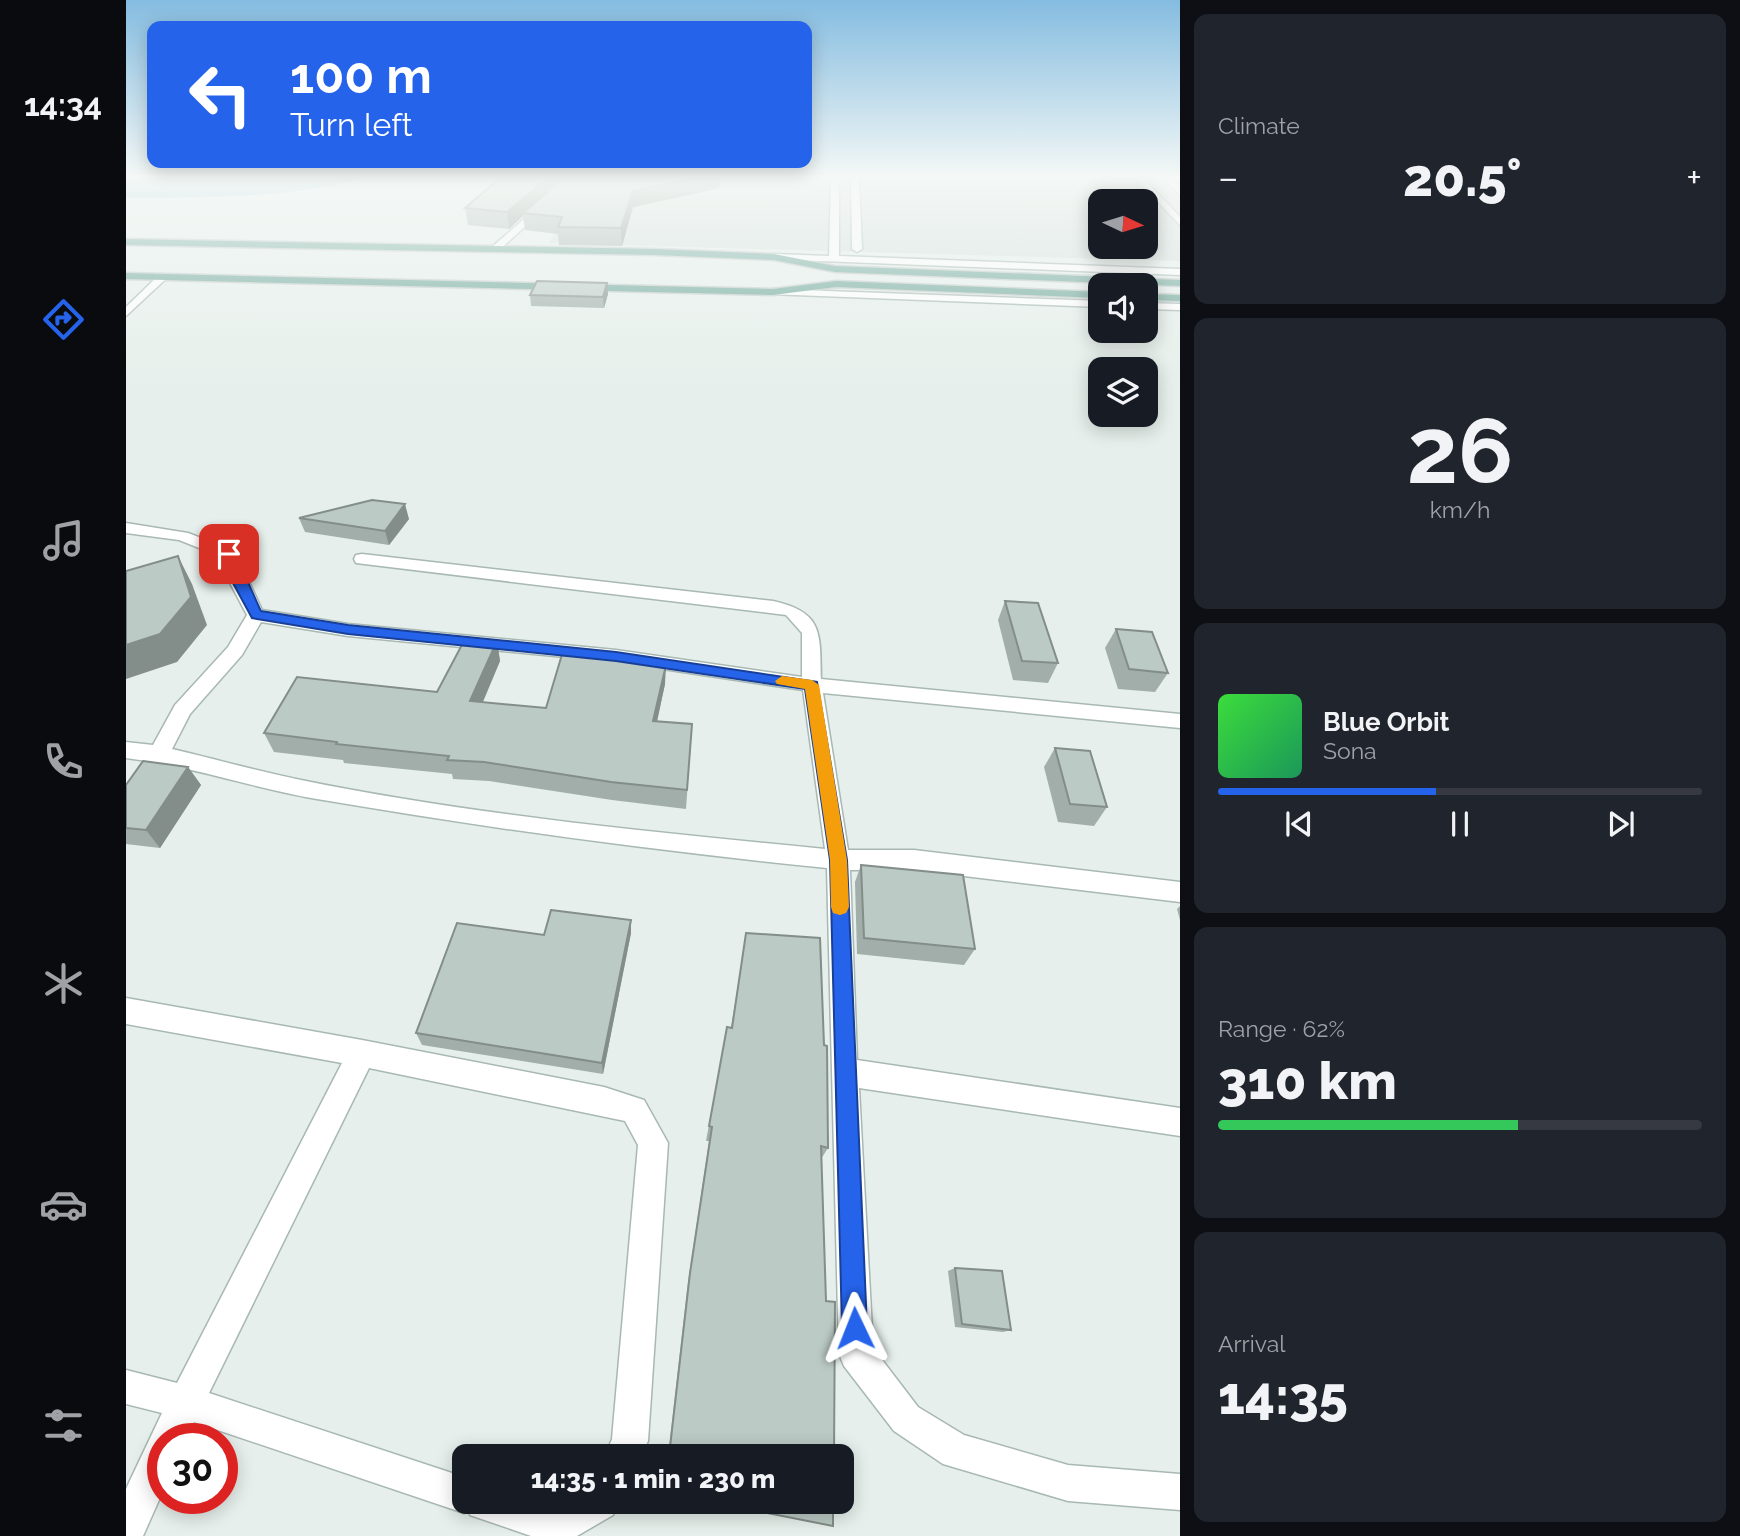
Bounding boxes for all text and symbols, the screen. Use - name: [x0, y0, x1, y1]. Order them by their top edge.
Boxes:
- text: 100 m: [290, 47, 432, 104]
- icon: left: [175, 49, 266, 140]
- text: 14:34: [24, 86, 102, 123]
- text: Turn left: [290, 106, 412, 143]
- text: Climate: [1218, 112, 1300, 139]
- text: 20.5°: [1403, 147, 1522, 208]
- text: −: [1218, 155, 1238, 200]
- text: +: [1686, 155, 1702, 200]
- north arrow: [1088, 189, 1158, 259]
- map controls: [1088, 189, 1158, 427]
- button: sound: [1088, 273, 1158, 343]
- icon: directions: [39, 295, 88, 344]
- button: layers: [1088, 357, 1158, 427]
- text: 26: [1407, 397, 1513, 504]
- text: km/h: [1430, 496, 1490, 523]
- icon: music: [39, 516, 88, 565]
- pin: [199, 524, 259, 584]
- icon: arrive: [210, 535, 248, 573]
- text: Blue Orbit: [1323, 707, 1450, 737]
- icon: phone: [39, 737, 88, 786]
- text: Sona: [1323, 737, 1377, 764]
- icon: previous: [1280, 805, 1318, 843]
- icon: pause: [1441, 805, 1479, 843]
- icon: next: [1602, 805, 1640, 843]
- icon: climate: [39, 959, 88, 1008]
- text: Range · 62%: [1218, 1015, 1345, 1042]
- text: 310 km: [1218, 1050, 1397, 1111]
- icon: car: [39, 1180, 88, 1229]
- position arrow: [818, 1291, 892, 1365]
- text: Arrival: [1218, 1330, 1285, 1357]
- text: 14:35: [1218, 1365, 1348, 1426]
- icon: filters: [39, 1401, 88, 1450]
- speed limit sign: 30: [147, 1423, 238, 1514]
- text: 14:35 · 1 min · 230 m: [531, 1464, 775, 1494]

